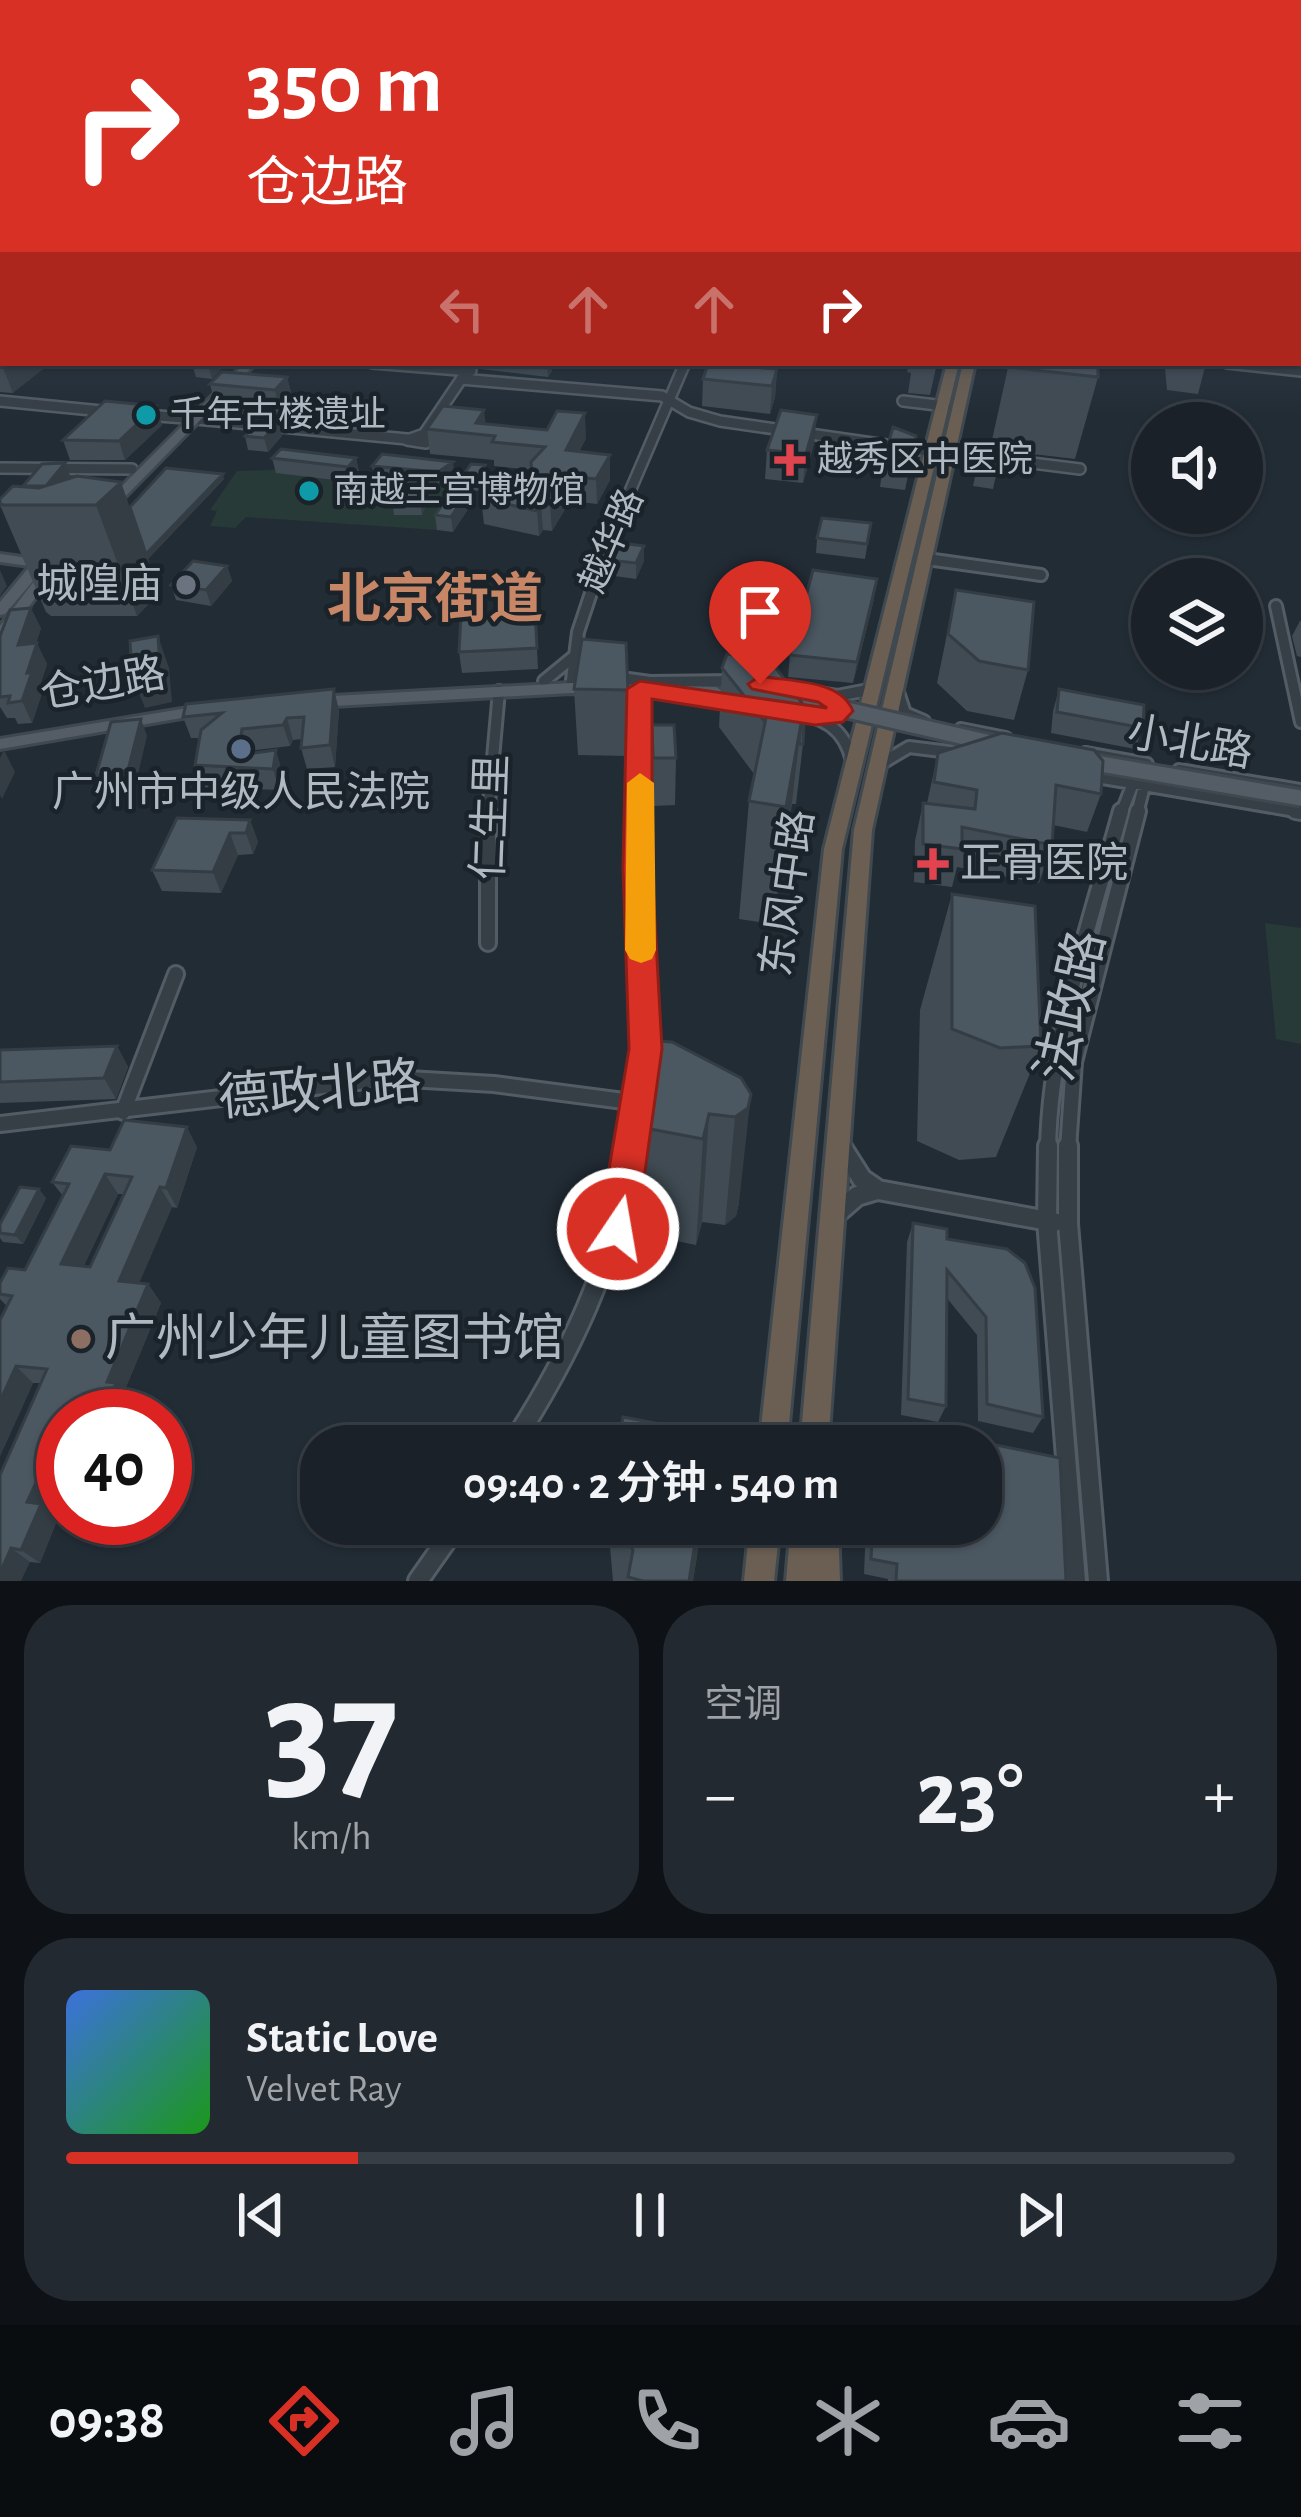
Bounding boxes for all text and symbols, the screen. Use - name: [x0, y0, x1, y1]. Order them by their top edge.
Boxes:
- text: 350 m: [246, 44, 443, 128]
- icon: right: [48, 48, 204, 204]
- text: 仓边路: [246, 157, 408, 211]
- icon: left: [429, 276, 495, 342]
- icon: ahead: [555, 276, 621, 342]
- icon: ahead: [681, 276, 747, 342]
- icon: right: [807, 276, 873, 342]
- place label: 千年古楼遗址: [170, 395, 386, 433]
- marker: 千年古楼遗址: [133, 402, 159, 428]
- map controls: [1131, 402, 1263, 690]
- button: sound: [1131, 402, 1263, 534]
- place label: 越秀区中医院: [817, 440, 1033, 478]
- marker: 越秀区中医院: [774, 444, 806, 476]
- place label: 南越王宫博物馆: [333, 471, 585, 509]
- marker: 南越王宫博物馆: [296, 478, 322, 504]
- street label: 越华路: [572, 483, 650, 598]
- button: layers: [1131, 558, 1263, 690]
- pin: [709, 561, 811, 684]
- place label: 城隍庙: [36, 562, 162, 606]
- district label: 北京街道: [327, 570, 543, 628]
- marker: 城隍庙: [173, 572, 199, 598]
- icon: arrive: [727, 579, 793, 645]
- street label: 仓边路: [37, 650, 169, 716]
- street label: 小北路: [1124, 709, 1256, 775]
- marker: 广州市中级人民法院: [228, 736, 254, 762]
- street label: 仁生里: [466, 753, 514, 881]
- place label: 广州市中级人民法院: [52, 770, 430, 814]
- street label: 东风中路: [754, 807, 820, 979]
- place label: 正骨医院: [960, 841, 1128, 885]
- marker: 正骨医院: [917, 848, 949, 880]
- street label: 法政路: [1028, 925, 1114, 1086]
- street label: 德政北路: [216, 1054, 424, 1125]
- position arrow: [555, 1166, 681, 1292]
- place label: 广州少年儿童图书馆: [105, 1311, 564, 1365]
- marker: 广州少年儿童图书馆: [68, 1326, 94, 1352]
- speed limit sign: 40: [36, 1389, 192, 1545]
- text: 09:40 · 2 分钟 · 540 m: [463, 1462, 839, 1507]
- text: 37: [264, 1658, 399, 1814]
- text: 空调: [705, 1686, 783, 1725]
- text: 23°: [916, 1751, 1024, 1841]
- text: −: [705, 1763, 736, 1829]
- text: +: [1203, 1763, 1235, 1829]
- text: km/h: [291, 1818, 371, 1857]
- text: Static Love: [246, 2016, 438, 2061]
- text: Velvet Ray: [246, 2070, 402, 2109]
- icon: previous: [228, 2182, 294, 2248]
- icon: pause: [617, 2182, 683, 2248]
- icon: next: [1007, 2182, 1073, 2248]
- icon: directions: [262, 2379, 346, 2463]
- icon: music: [443, 2379, 527, 2463]
- icon: phone: [625, 2379, 709, 2463]
- icon: climate: [806, 2379, 890, 2463]
- icon: car: [987, 2379, 1071, 2463]
- icon: filters: [1168, 2379, 1252, 2463]
- text: 09:38: [49, 2394, 165, 2448]

